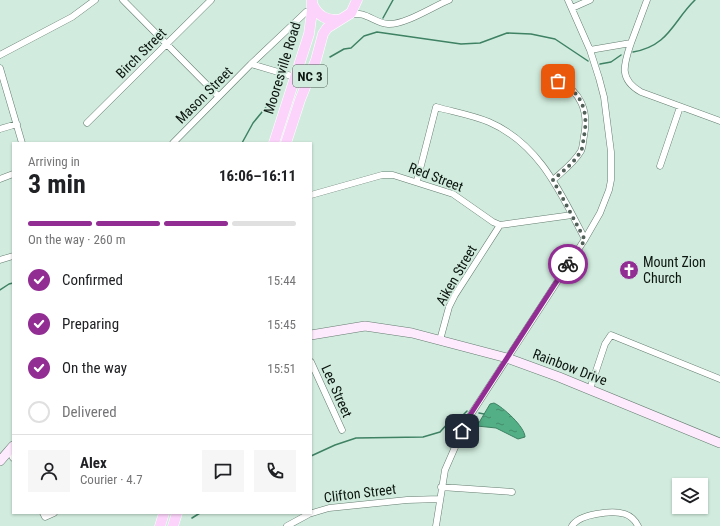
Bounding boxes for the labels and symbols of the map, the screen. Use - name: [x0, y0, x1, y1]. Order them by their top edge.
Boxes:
- street label: Mooresville Road: [260, 20, 304, 116]
- street label: Birch Street: [113, 25, 169, 81]
- street label: Mason Street: [172, 63, 236, 127]
- pin: [541, 64, 575, 98]
- road number: NC 3: [293, 65, 327, 87]
- street label: Red Street: [407, 159, 465, 195]
- street label: Aiken Street: [432, 242, 480, 308]
- courier: [548, 244, 588, 284]
- place label: Mount Zion Church: [643, 254, 706, 286]
- church icon: Mount Zion Church: [618, 259, 640, 281]
- street label: Rainbow Drive: [531, 345, 610, 389]
- street label: Lee Street: [318, 362, 356, 420]
- pin: [445, 414, 479, 448]
- street label: Clifton Street: [323, 481, 397, 505]

